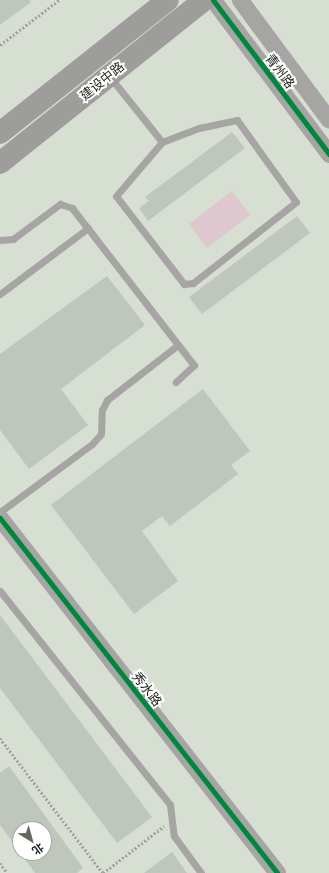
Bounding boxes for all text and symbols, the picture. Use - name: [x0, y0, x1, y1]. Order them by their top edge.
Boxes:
- street label: 青州路: [262, 51, 298, 91]
- street label: 建设中路: [77, 59, 127, 103]
- street label: 秀水路: [129, 669, 165, 709]
- north arrow: [12, 821, 52, 861]
- text: 北: [29, 840, 48, 859]

